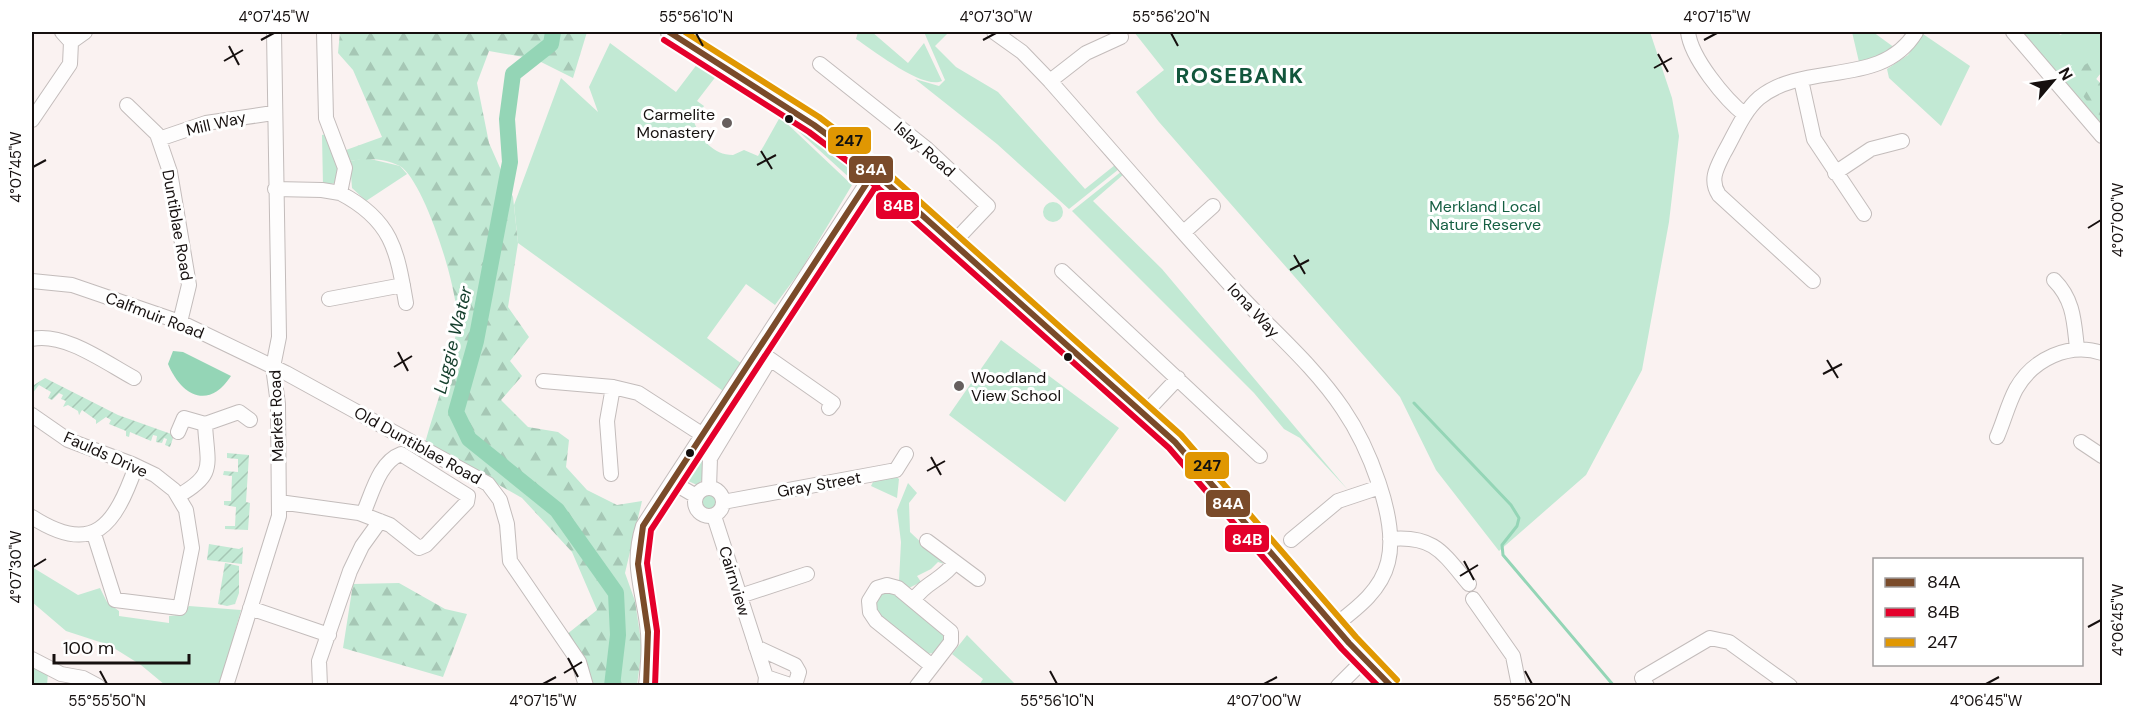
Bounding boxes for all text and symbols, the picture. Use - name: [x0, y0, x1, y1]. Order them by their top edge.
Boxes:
- text: 4°07'45"W: [238, 7, 310, 27]
- text: 55°56'10"N: [659, 7, 733, 27]
- text: 4°07'30"W: [959, 7, 1033, 27]
- text: 55°56'20"N: [1132, 7, 1210, 27]
- text: 4°07'15"W: [1683, 7, 1751, 27]
- north arrow: [2023, 51, 2083, 111]
- district label: ROSEBANK: [1175, 61, 1305, 90]
- text: N: [2054, 64, 2078, 84]
- place label: Carmelite Monastery: [637, 104, 715, 143]
- street label: Mill Way: [184, 106, 248, 141]
- unlabelled marker: [783, 113, 795, 125]
- marker: Carmelite Monastery: [720, 116, 734, 130]
- street label: Islay Road: [890, 117, 960, 182]
- line badge: 247: [827, 126, 872, 155]
- text: 247: [835, 130, 863, 151]
- text: 4°07'45"W: [6, 131, 26, 203]
- line badge: 84A: [848, 155, 894, 184]
- text: 84A: [855, 159, 887, 180]
- street label: Duntiblae Road: [157, 168, 198, 282]
- text: 4°07'00"W: [2108, 182, 2128, 257]
- line badge: 84B: [875, 191, 920, 220]
- text: 84B: [883, 195, 913, 216]
- park label: Merkland Local Nature Reserve: [1429, 196, 1541, 235]
- street label: Iona Way: [1223, 279, 1284, 342]
- water label: Luggie Water: [428, 283, 478, 396]
- street label: Calfmuir Road: [103, 287, 207, 344]
- unlabelled marker: [1062, 351, 1074, 363]
- place label: Woodland View School: [971, 367, 1061, 406]
- street label: Market Road: [264, 370, 289, 462]
- marker: Woodland View School: [952, 379, 966, 393]
- street label: Old Duntiblae Road: [350, 402, 485, 489]
- street label: Faulds Drive: [61, 427, 151, 482]
- unlabelled marker: [684, 447, 696, 459]
- line badge: 247: [1184, 451, 1230, 480]
- text: 247: [1193, 455, 1221, 476]
- street label: Gray Street: [775, 467, 863, 502]
- line badge: 84A: [1205, 489, 1251, 518]
- text: 84A: [1212, 493, 1244, 514]
- line badge: 84B: [1224, 524, 1270, 553]
- text: 84B: [1232, 529, 1262, 550]
- text: 4°07'30"W: [6, 530, 26, 604]
- street label: Cairnview: [714, 544, 755, 619]
- legend: [1873, 558, 2083, 666]
- text: 84A: [1927, 570, 1961, 594]
- text: 4°06'45"W: [2108, 583, 2128, 656]
- text: 84B: [1927, 600, 1960, 624]
- scale bar: [54, 627, 189, 665]
- text: 247: [1927, 630, 1958, 654]
- text: 100 m: [63, 636, 114, 660]
- text: 55°55'50"N: [68, 691, 146, 711]
- text: 4°07'15"W: [509, 691, 577, 711]
- text: 55°56'10"N: [1020, 691, 1094, 711]
- text: 4°07'00"W: [1227, 691, 1302, 711]
- text: 55°56'20"N: [1493, 691, 1571, 711]
- text: 4°06'45"W: [1950, 691, 2023, 711]

